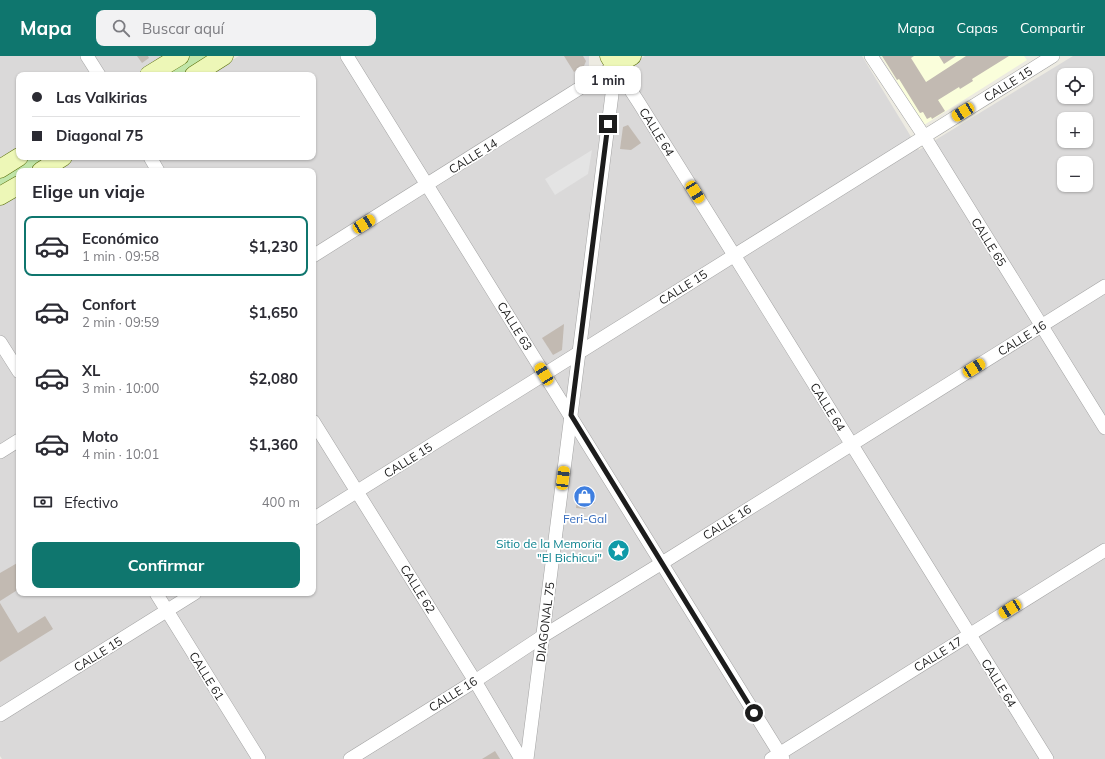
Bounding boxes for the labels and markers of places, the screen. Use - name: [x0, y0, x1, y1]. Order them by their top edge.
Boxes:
- shop icon: Feri-Gal: [572, 484, 598, 510]
- place label: Feri-Gal: [563, 511, 607, 526]
- place label: Sitio de la Memoria "El Bichicui": [496, 536, 602, 565]
- place icon: Sitio de la Memoria "El Bichicui": [605, 537, 631, 563]

